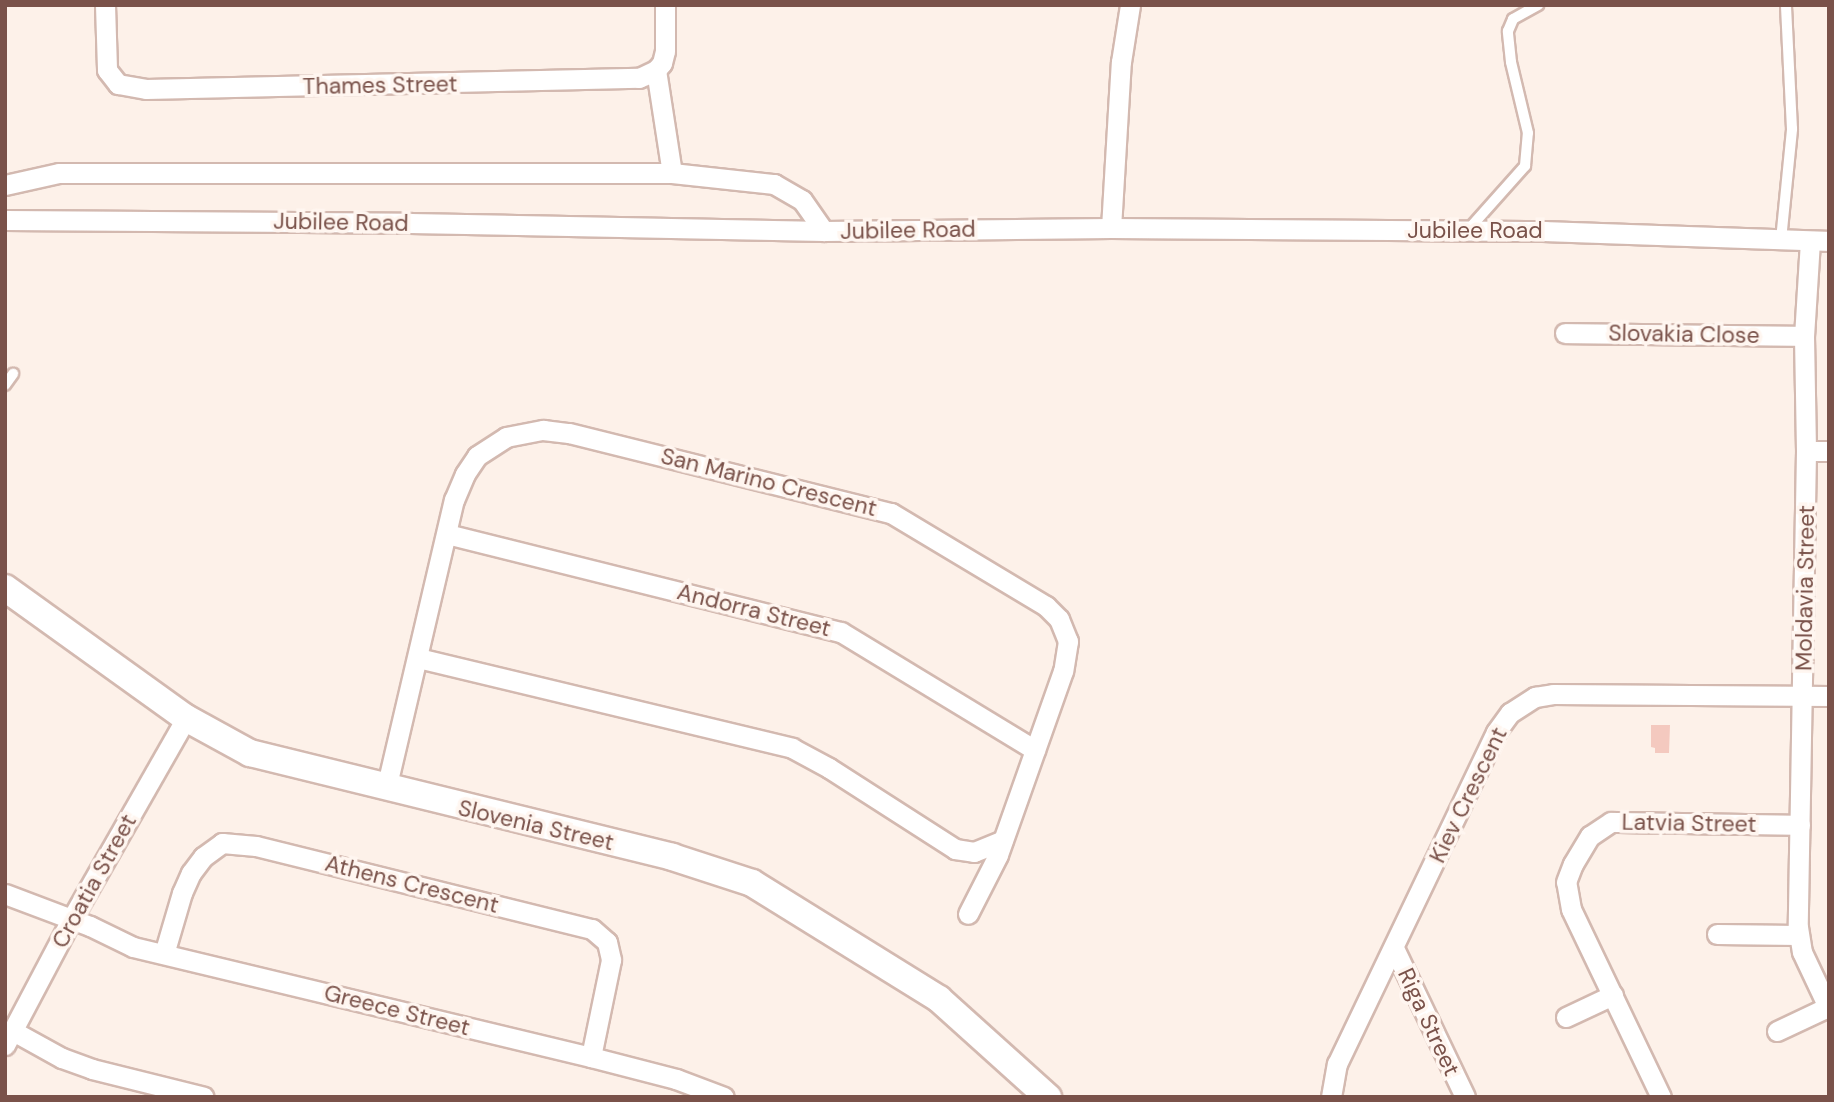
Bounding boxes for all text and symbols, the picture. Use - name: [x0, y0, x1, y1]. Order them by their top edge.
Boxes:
- street label: Thames Street: [302, 70, 458, 100]
- street label: Jubilee Road: [273, 207, 409, 237]
- street label: Jubilee Road: [840, 215, 976, 245]
- street label: Jubilee Road: [1407, 216, 1543, 244]
- street label: Slovakia Close: [1608, 319, 1760, 349]
- street label: San Marino Crescent: [658, 442, 880, 522]
- street label: Moldavia Street: [1790, 505, 1820, 671]
- street label: Andorra Street: [674, 578, 834, 642]
- street label: Kiev Crescent: [1423, 723, 1513, 867]
- street label: Slovenia Street: [456, 794, 616, 856]
- street label: Latvia Street: [1621, 808, 1757, 838]
- street label: Croatia Street: [46, 809, 142, 953]
- street label: Athens Crescent: [322, 849, 502, 919]
- street label: Riga Street: [1392, 964, 1466, 1080]
- street label: Greece Street: [321, 979, 473, 1041]

